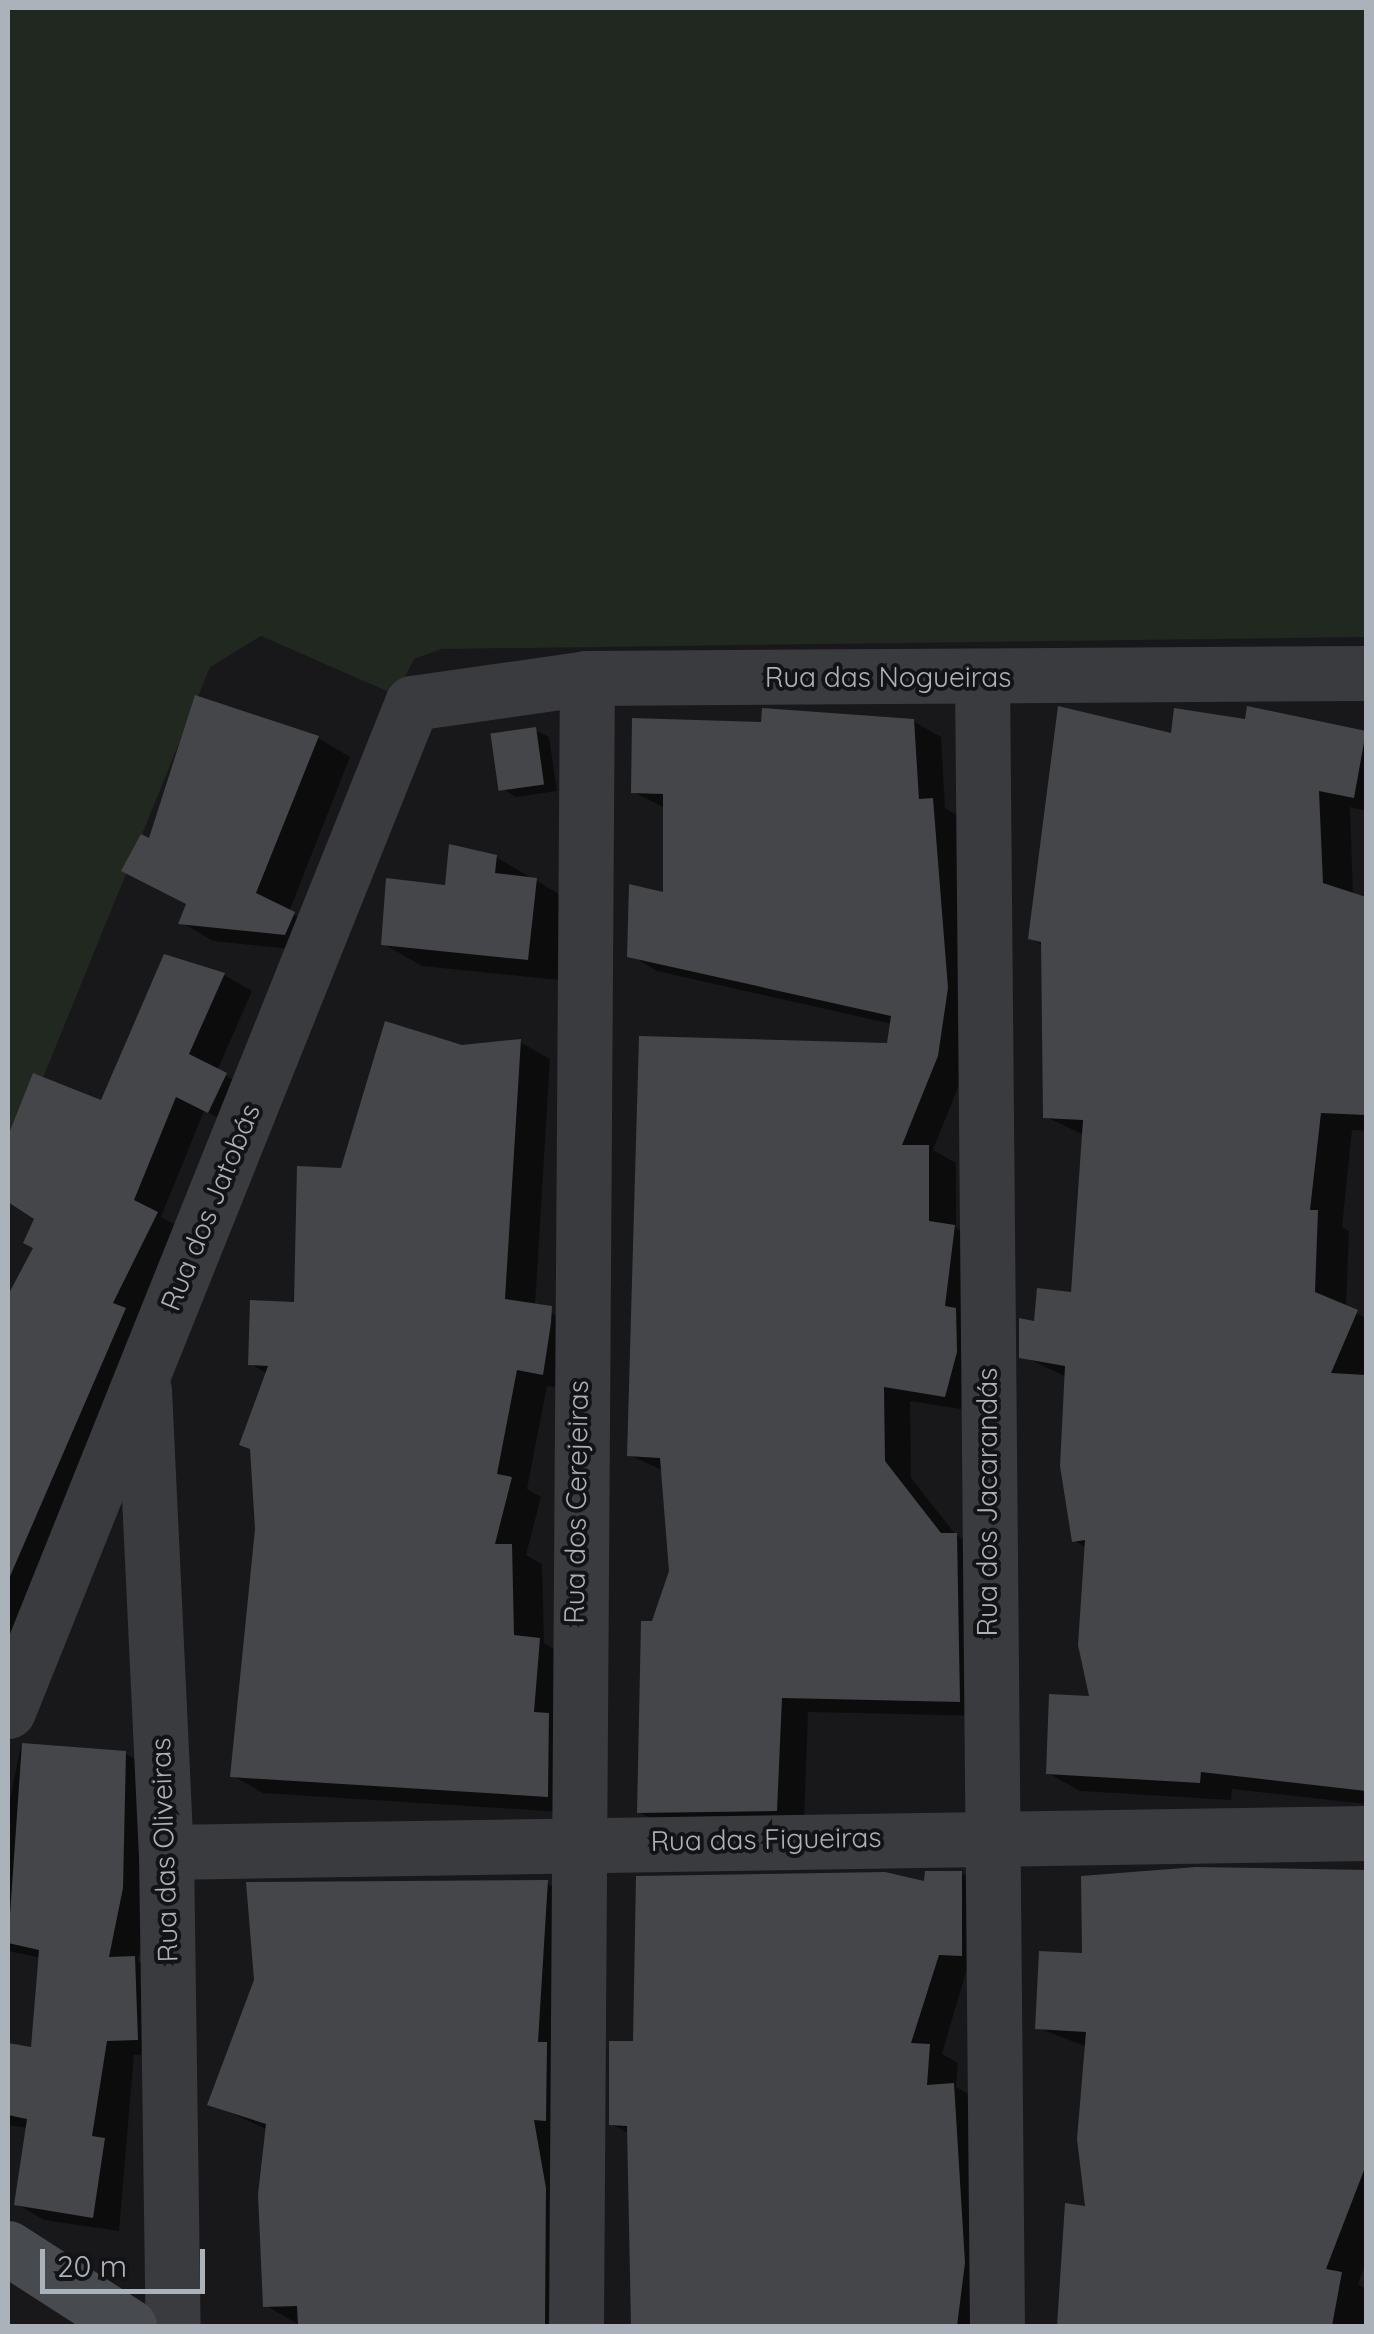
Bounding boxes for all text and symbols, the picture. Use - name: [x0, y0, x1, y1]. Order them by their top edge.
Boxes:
- street label: Rua das Nogueiras: [765, 660, 1011, 694]
- street label: Rua dos Jatobás: [153, 1099, 267, 1315]
- street label: Rua dos Jacarandás: [970, 1368, 1004, 1636]
- street label: Rua dos Cerejeiras: [557, 1380, 595, 1624]
- street label: Rua das Oliveiras: [143, 1737, 185, 1963]
- street label: Rua das Figueiras: [650, 1820, 882, 1858]
- scale bar: [45, 2229, 210, 2291]
- text: 20 m: [57, 2247, 127, 2285]

